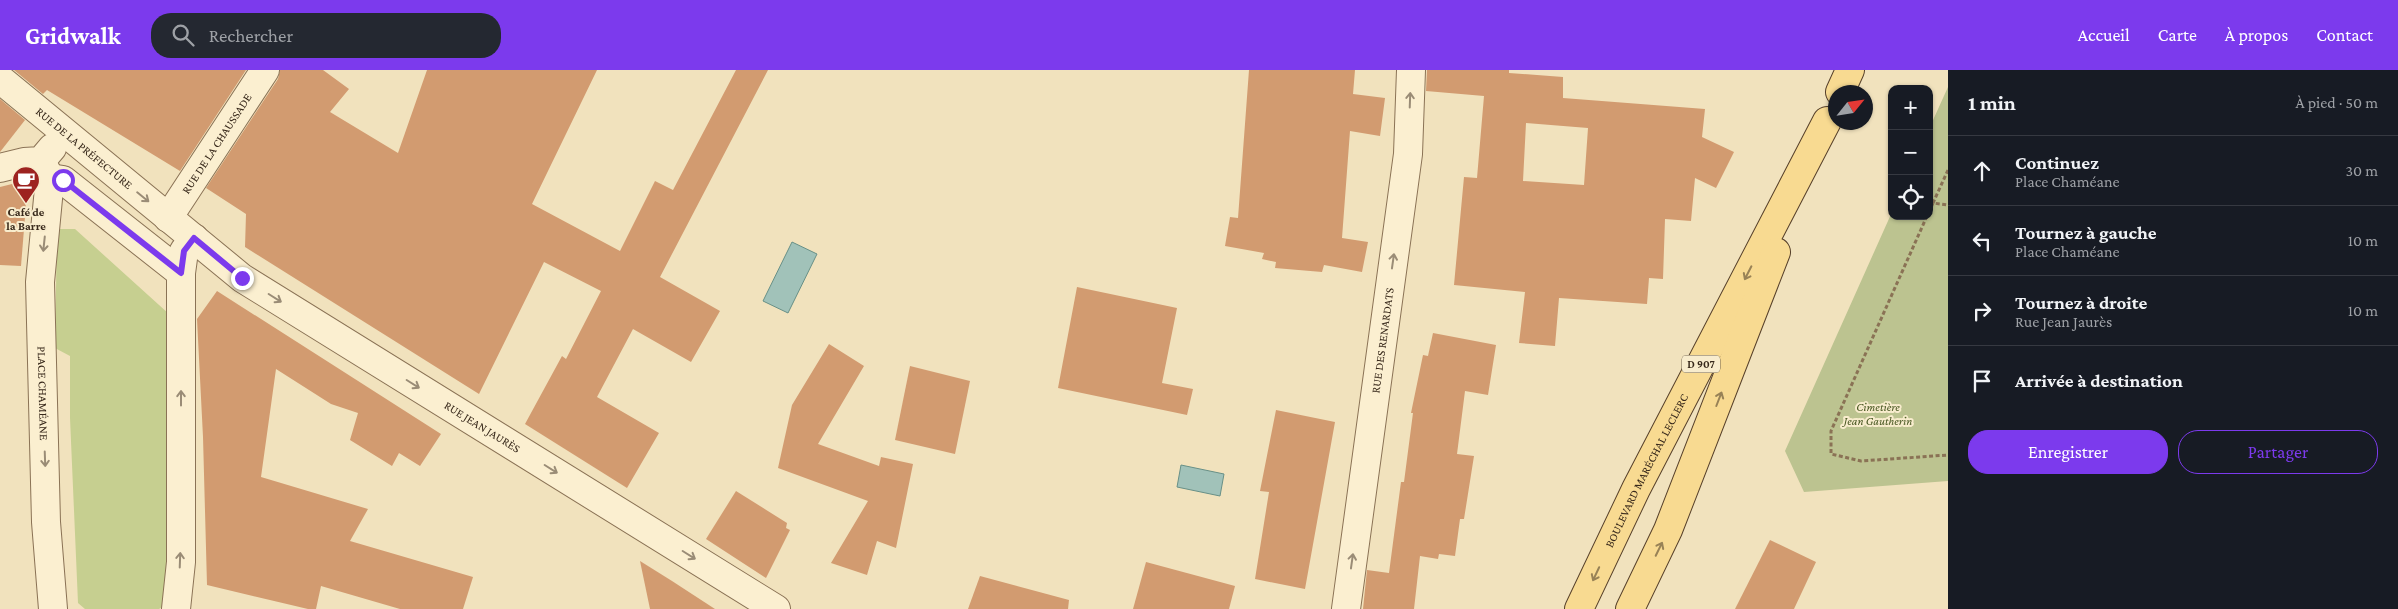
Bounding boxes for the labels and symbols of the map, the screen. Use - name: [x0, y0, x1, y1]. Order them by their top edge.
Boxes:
- north arrow: [1828, 85, 1873, 130]
- street label: RUE DE LA CHAUSSADE: [179, 90, 255, 196]
- one-way arrow: [1405, 92, 1415, 108]
- street label: RUE DE LA PRÉFECTURE: [33, 104, 136, 192]
- cafe icon: Café de la Barre: [11, 165, 41, 204]
- route start: [52, 169, 75, 192]
- one-way arrow: [136, 192, 149, 203]
- place label: Café de la Barre: [6, 205, 46, 233]
- one-way arrow: [39, 236, 49, 252]
- one-way arrow: [1388, 253, 1398, 269]
- one-way arrow: [1743, 265, 1753, 280]
- route end: [231, 267, 254, 290]
- street label: RUE DES RENARDATS: [1368, 286, 1397, 394]
- one-way arrow: [268, 293, 282, 303]
- street label: PLACE CHAMÉANE: [35, 346, 51, 441]
- road number: D 907: [1682, 356, 1720, 372]
- one-way arrow: [406, 378, 420, 389]
- one-way arrow: [176, 390, 186, 406]
- street label: BOULEVARD MARÉCHAL LECLERC: [1602, 391, 1691, 550]
- one-way arrow: [1715, 391, 1724, 407]
- street label: RUE JEAN JAURÈS: [442, 398, 523, 456]
- park label: Cimetière Jean Gautherin: [1842, 400, 1912, 428]
- one-way arrow: [40, 451, 49, 467]
- one-way arrow: [544, 464, 558, 475]
- one-way arrow: [1654, 542, 1664, 557]
- one-way arrow: [682, 551, 696, 561]
- one-way arrow: [176, 553, 185, 569]
- one-way arrow: [1347, 553, 1357, 569]
- one-way arrow: [1590, 566, 1600, 581]

